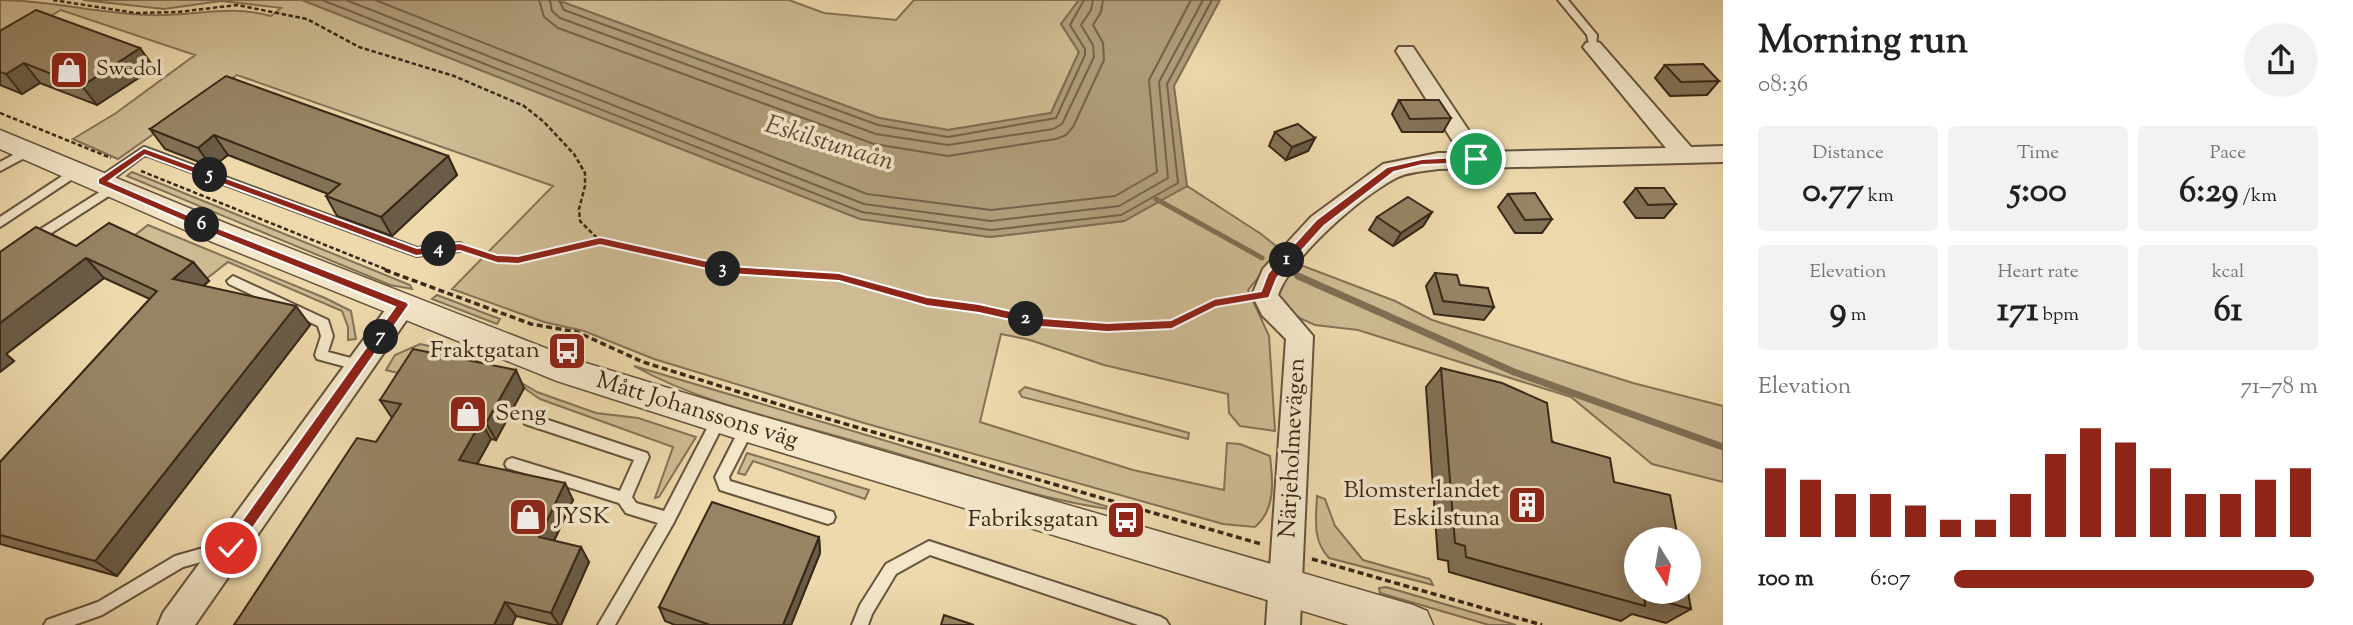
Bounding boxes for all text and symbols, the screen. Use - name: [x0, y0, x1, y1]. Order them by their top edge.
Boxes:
- text: Morning run: [1758, 16, 1968, 70]
- button: share: [2244, 23, 2318, 97]
- shop icon: Swedol: [48, 49, 90, 91]
- place label: Swedol: [96, 55, 162, 85]
- text: 08:36: [1758, 69, 1808, 102]
- water label: Eskilstunaån: [760, 107, 898, 181]
- pin: [1446, 129, 1506, 189]
- icon: arrive: [1457, 140, 1495, 178]
- text: Distance: [1812, 140, 1884, 167]
- text: Time: [2017, 140, 2059, 167]
- text: Pace: [2210, 140, 2246, 167]
- pin: 5: [192, 158, 228, 192]
- text: 5: [206, 161, 213, 188]
- text: 0.77: [1802, 167, 1864, 218]
- text: 5:00: [2009, 167, 2067, 218]
- text: 6:29: [2179, 167, 2239, 218]
- text: km: [1864, 183, 1894, 210]
- text: /km: [2239, 183, 2277, 210]
- pin: 6: [184, 208, 220, 243]
- text: 6: [197, 211, 206, 238]
- pin: 4: [422, 232, 457, 266]
- text: 4: [434, 235, 443, 262]
- pin: 1: [1270, 243, 1304, 278]
- text: 1: [1283, 246, 1290, 273]
- pin: 3: [706, 252, 740, 286]
- text: 3: [719, 255, 726, 282]
- text: Elevation: [1809, 259, 1887, 286]
- text: Heart rate: [1997, 259, 2079, 286]
- text: kcal: [2212, 259, 2244, 286]
- text: 9: [1830, 286, 1847, 337]
- text: 171: [1997, 286, 2038, 337]
- text: 61: [2214, 286, 2242, 337]
- pin: 2: [1009, 302, 1044, 336]
- text: m: [1847, 302, 1866, 329]
- text: bpm: [2038, 302, 2079, 329]
- text: 2: [1021, 305, 1030, 332]
- pin: 7: [364, 320, 398, 354]
- text: 7: [376, 323, 385, 350]
- bus stop icon: Fraktgatan: [546, 330, 588, 372]
- place label: Fraktgatan: [430, 334, 540, 368]
- street label: Närjeholmevägen: [1271, 357, 1315, 539]
- street label: Mått Johanssons väg: [592, 364, 802, 458]
- text: Elevation: [1758, 371, 1851, 404]
- text: 71–78 m: [2240, 371, 2318, 404]
- shop icon: Seng: [447, 393, 489, 435]
- place label: Seng: [495, 397, 546, 431]
- place label: Blomsterlandet Eskilstuna: [1344, 474, 1500, 536]
- building icon: Blomsterlandet Eskilstuna: [1506, 484, 1548, 526]
- shop icon: JYSK: [507, 496, 549, 538]
- bus stop icon: Fabriksgatan: [1105, 499, 1147, 541]
- place label: JYSK: [553, 500, 610, 534]
- place label: Fabriksgatan: [968, 503, 1099, 537]
- pin: [201, 518, 261, 578]
- north arrow: [1624, 527, 1701, 604]
- map controls: [1624, 527, 1701, 604]
- icon: check: [212, 529, 250, 567]
- text: 100 m: [1758, 563, 1814, 596]
- text: 6:07: [1870, 563, 1911, 596]

